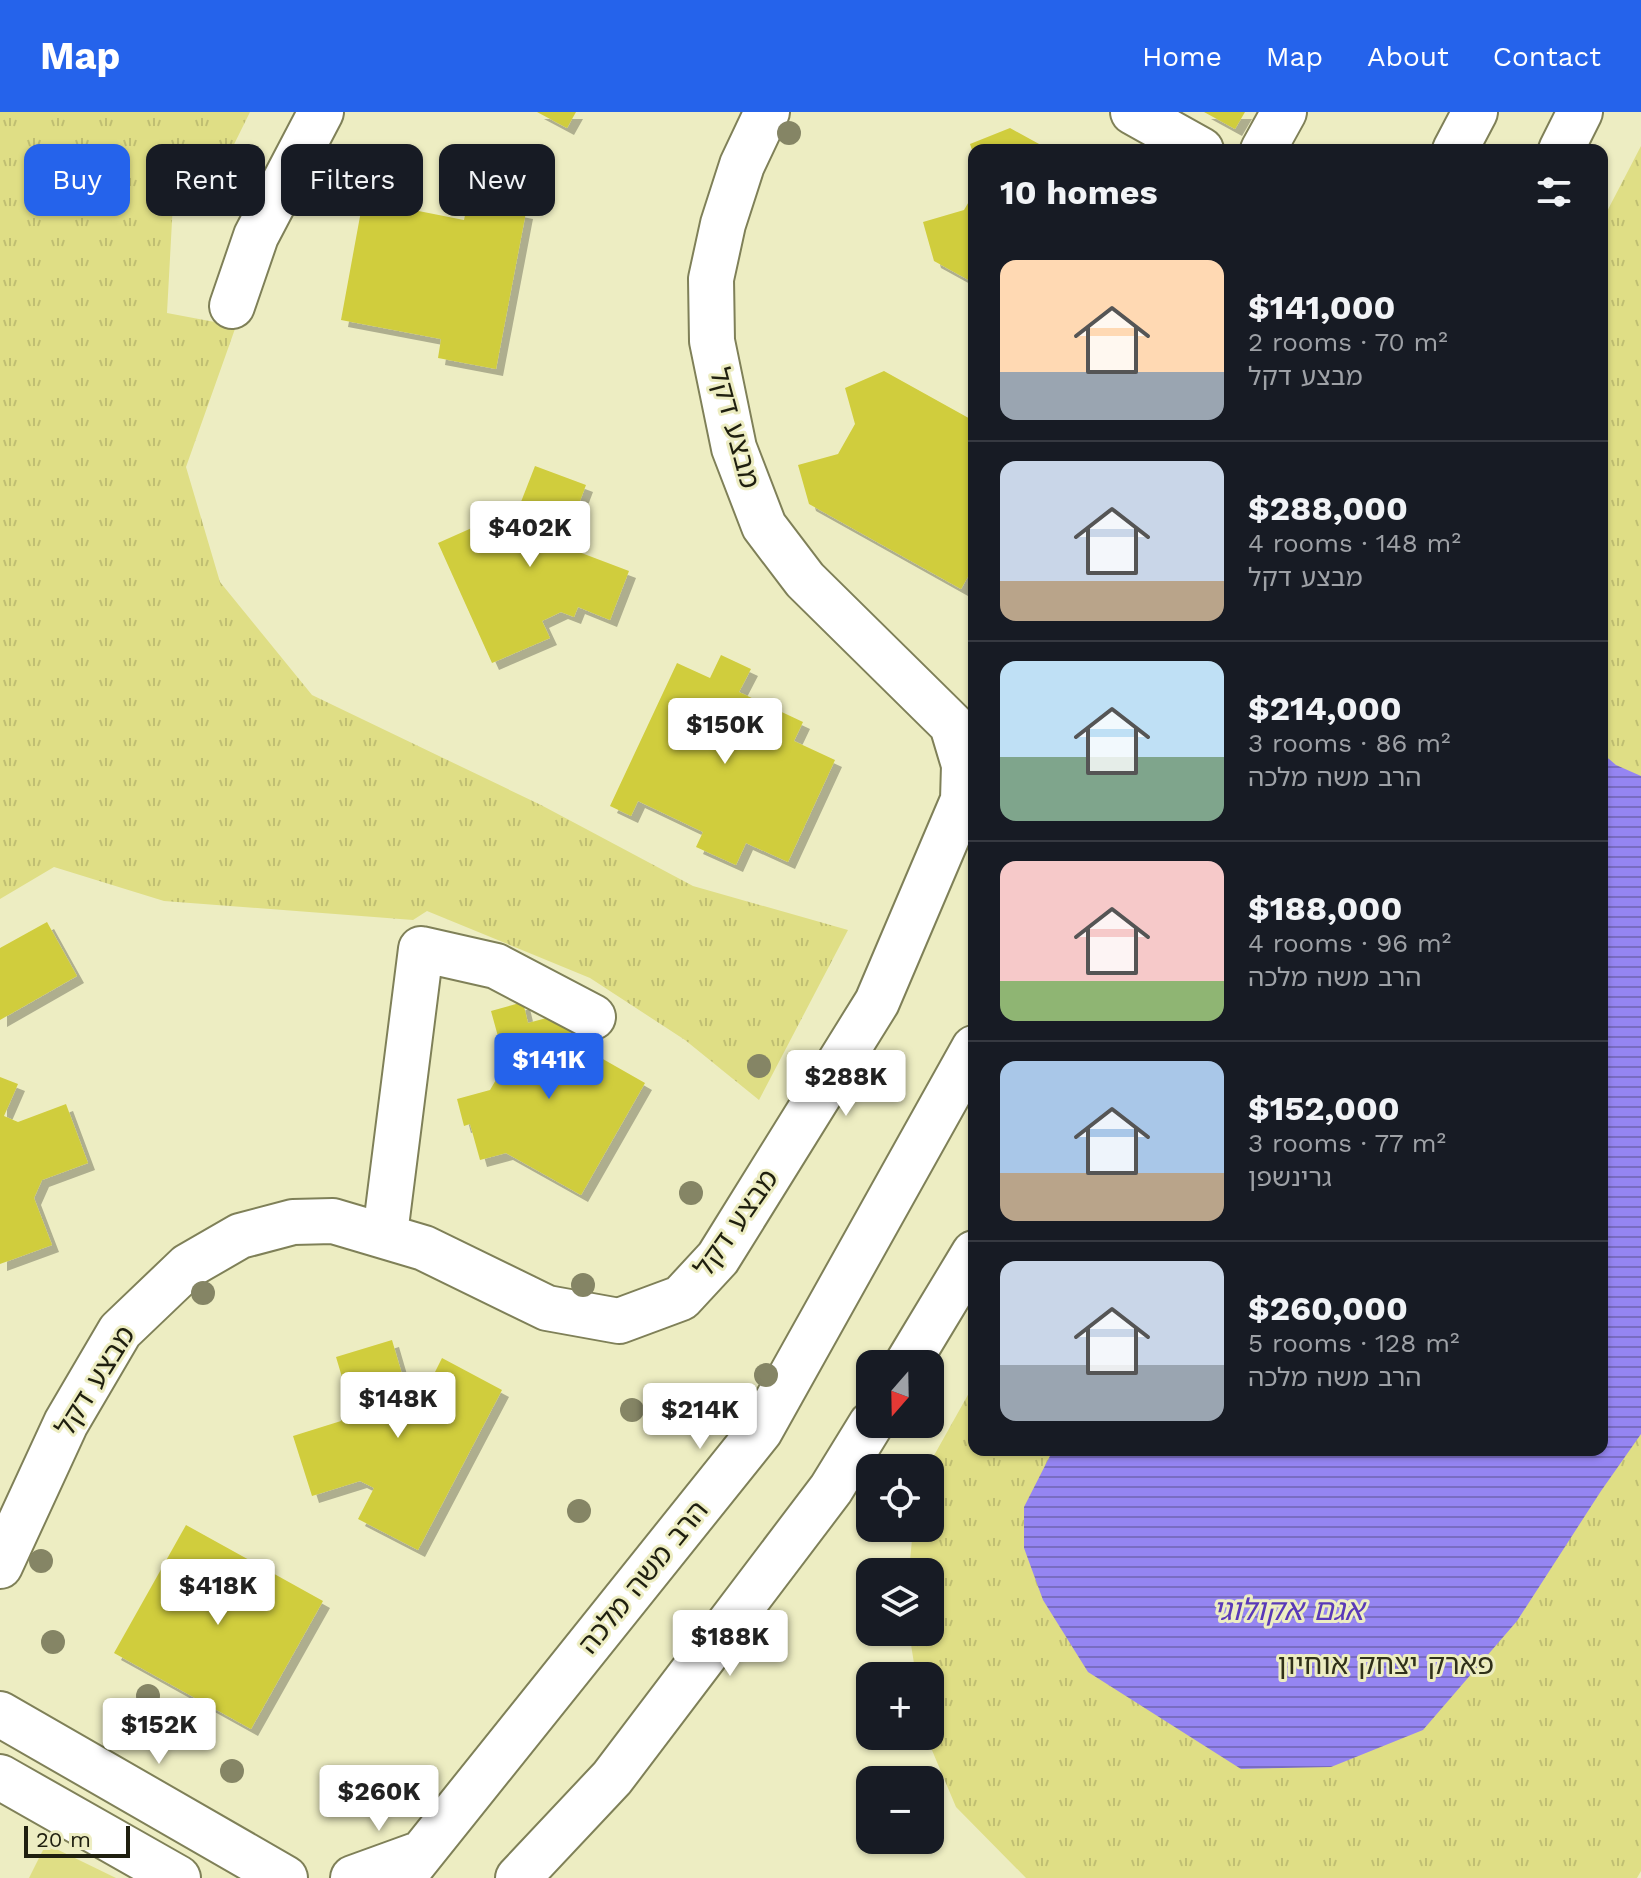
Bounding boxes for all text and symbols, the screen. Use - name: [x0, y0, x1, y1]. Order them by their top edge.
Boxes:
- text: Map: [40, 34, 120, 78]
- text: Home: [1142, 40, 1222, 73]
- text: Map: [1266, 40, 1323, 73]
- text: About: [1367, 40, 1449, 73]
- text: Contact: [1493, 40, 1601, 73]
- chip: Buy: [24, 144, 130, 216]
- chip: Rent: [146, 144, 265, 216]
- chip: Filters: [281, 144, 423, 216]
- chip: New: [439, 144, 555, 216]
- icon: filters: [1532, 170, 1576, 214]
- text: 10 homes: [1000, 172, 1158, 212]
- text: $141,000: [1248, 287, 1395, 327]
- icon: home: [1064, 292, 1160, 388]
- text: 2 rooms · 70 m²: [1248, 327, 1448, 357]
- text: מבצע דקל: [1248, 361, 1363, 391]
- street label: מבצע דקל: [703, 364, 767, 492]
- text: $288,000: [1248, 488, 1408, 528]
- icon: home: [1064, 493, 1160, 589]
- pin: $402K: [474, 501, 586, 569]
- text: $402K: [488, 512, 572, 542]
- text: 4 rooms · 148 m²: [1248, 528, 1461, 558]
- text: מבצע דקל: [1248, 562, 1363, 592]
- text: $214,000: [1248, 688, 1402, 728]
- icon: home: [1064, 693, 1160, 789]
- pin: $150K: [669, 698, 781, 766]
- text: $150K: [686, 709, 764, 739]
- text: 3 rooms · 86 m²: [1248, 728, 1450, 758]
- text: הרב משה מלכה: [1248, 762, 1422, 792]
- text: $188,000: [1248, 888, 1402, 928]
- icon: home: [1064, 893, 1160, 989]
- text: 4 rooms · 96 m²: [1248, 928, 1451, 958]
- text: הרב משה מלכה: [1248, 962, 1422, 992]
- pin: $141K: [493, 1033, 605, 1101]
- text: $141K: [512, 1044, 586, 1074]
- pin: $288K: [790, 1050, 902, 1118]
- text: $288K: [805, 1061, 887, 1091]
- text: $152,000: [1248, 1088, 1400, 1128]
- icon: home: [1064, 1093, 1160, 1189]
- text: 3 rooms · 77 m²: [1248, 1128, 1446, 1158]
- text: גרינשפן: [1248, 1162, 1332, 1192]
- street label: מבצע דקל: [687, 1163, 785, 1283]
- text: $260,000: [1248, 1288, 1408, 1328]
- icon: home: [1064, 1293, 1160, 1389]
- street label: מבצע דקל: [48, 1320, 142, 1442]
- text: 5 rooms · 128 m²: [1248, 1328, 1459, 1358]
- north arrow: [856, 1350, 944, 1438]
- map controls: [856, 1350, 944, 1854]
- text: הרב משה מלכה: [1248, 1362, 1422, 1392]
- pin: $148K: [342, 1372, 454, 1440]
- text: $148K: [359, 1383, 438, 1413]
- pin: $214K: [644, 1383, 756, 1451]
- text: $214K: [661, 1394, 739, 1424]
- button: locate: [856, 1454, 944, 1542]
- street label: הרב משה מלכה: [571, 1494, 715, 1660]
- button: layers: [856, 1558, 944, 1646]
- pin: $418K: [162, 1559, 274, 1627]
- text: $418K: [179, 1570, 257, 1600]
- water label: אגם אקולוגי: [1212, 1592, 1368, 1627]
- pin: $188K: [674, 1610, 786, 1678]
- text: $188K: [691, 1621, 769, 1651]
- park label: פארק יצחק אוחיון: [1278, 1648, 1494, 1681]
- button: +: [856, 1662, 944, 1750]
- pin: $152K: [103, 1698, 215, 1766]
- text: $152K: [121, 1709, 197, 1739]
- pin: $260K: [323, 1765, 435, 1833]
- button: −: [856, 1766, 944, 1854]
- text: $260K: [338, 1776, 420, 1806]
- scale bar: [24, 1822, 130, 1858]
- text: 20 m: [36, 1827, 91, 1852]

